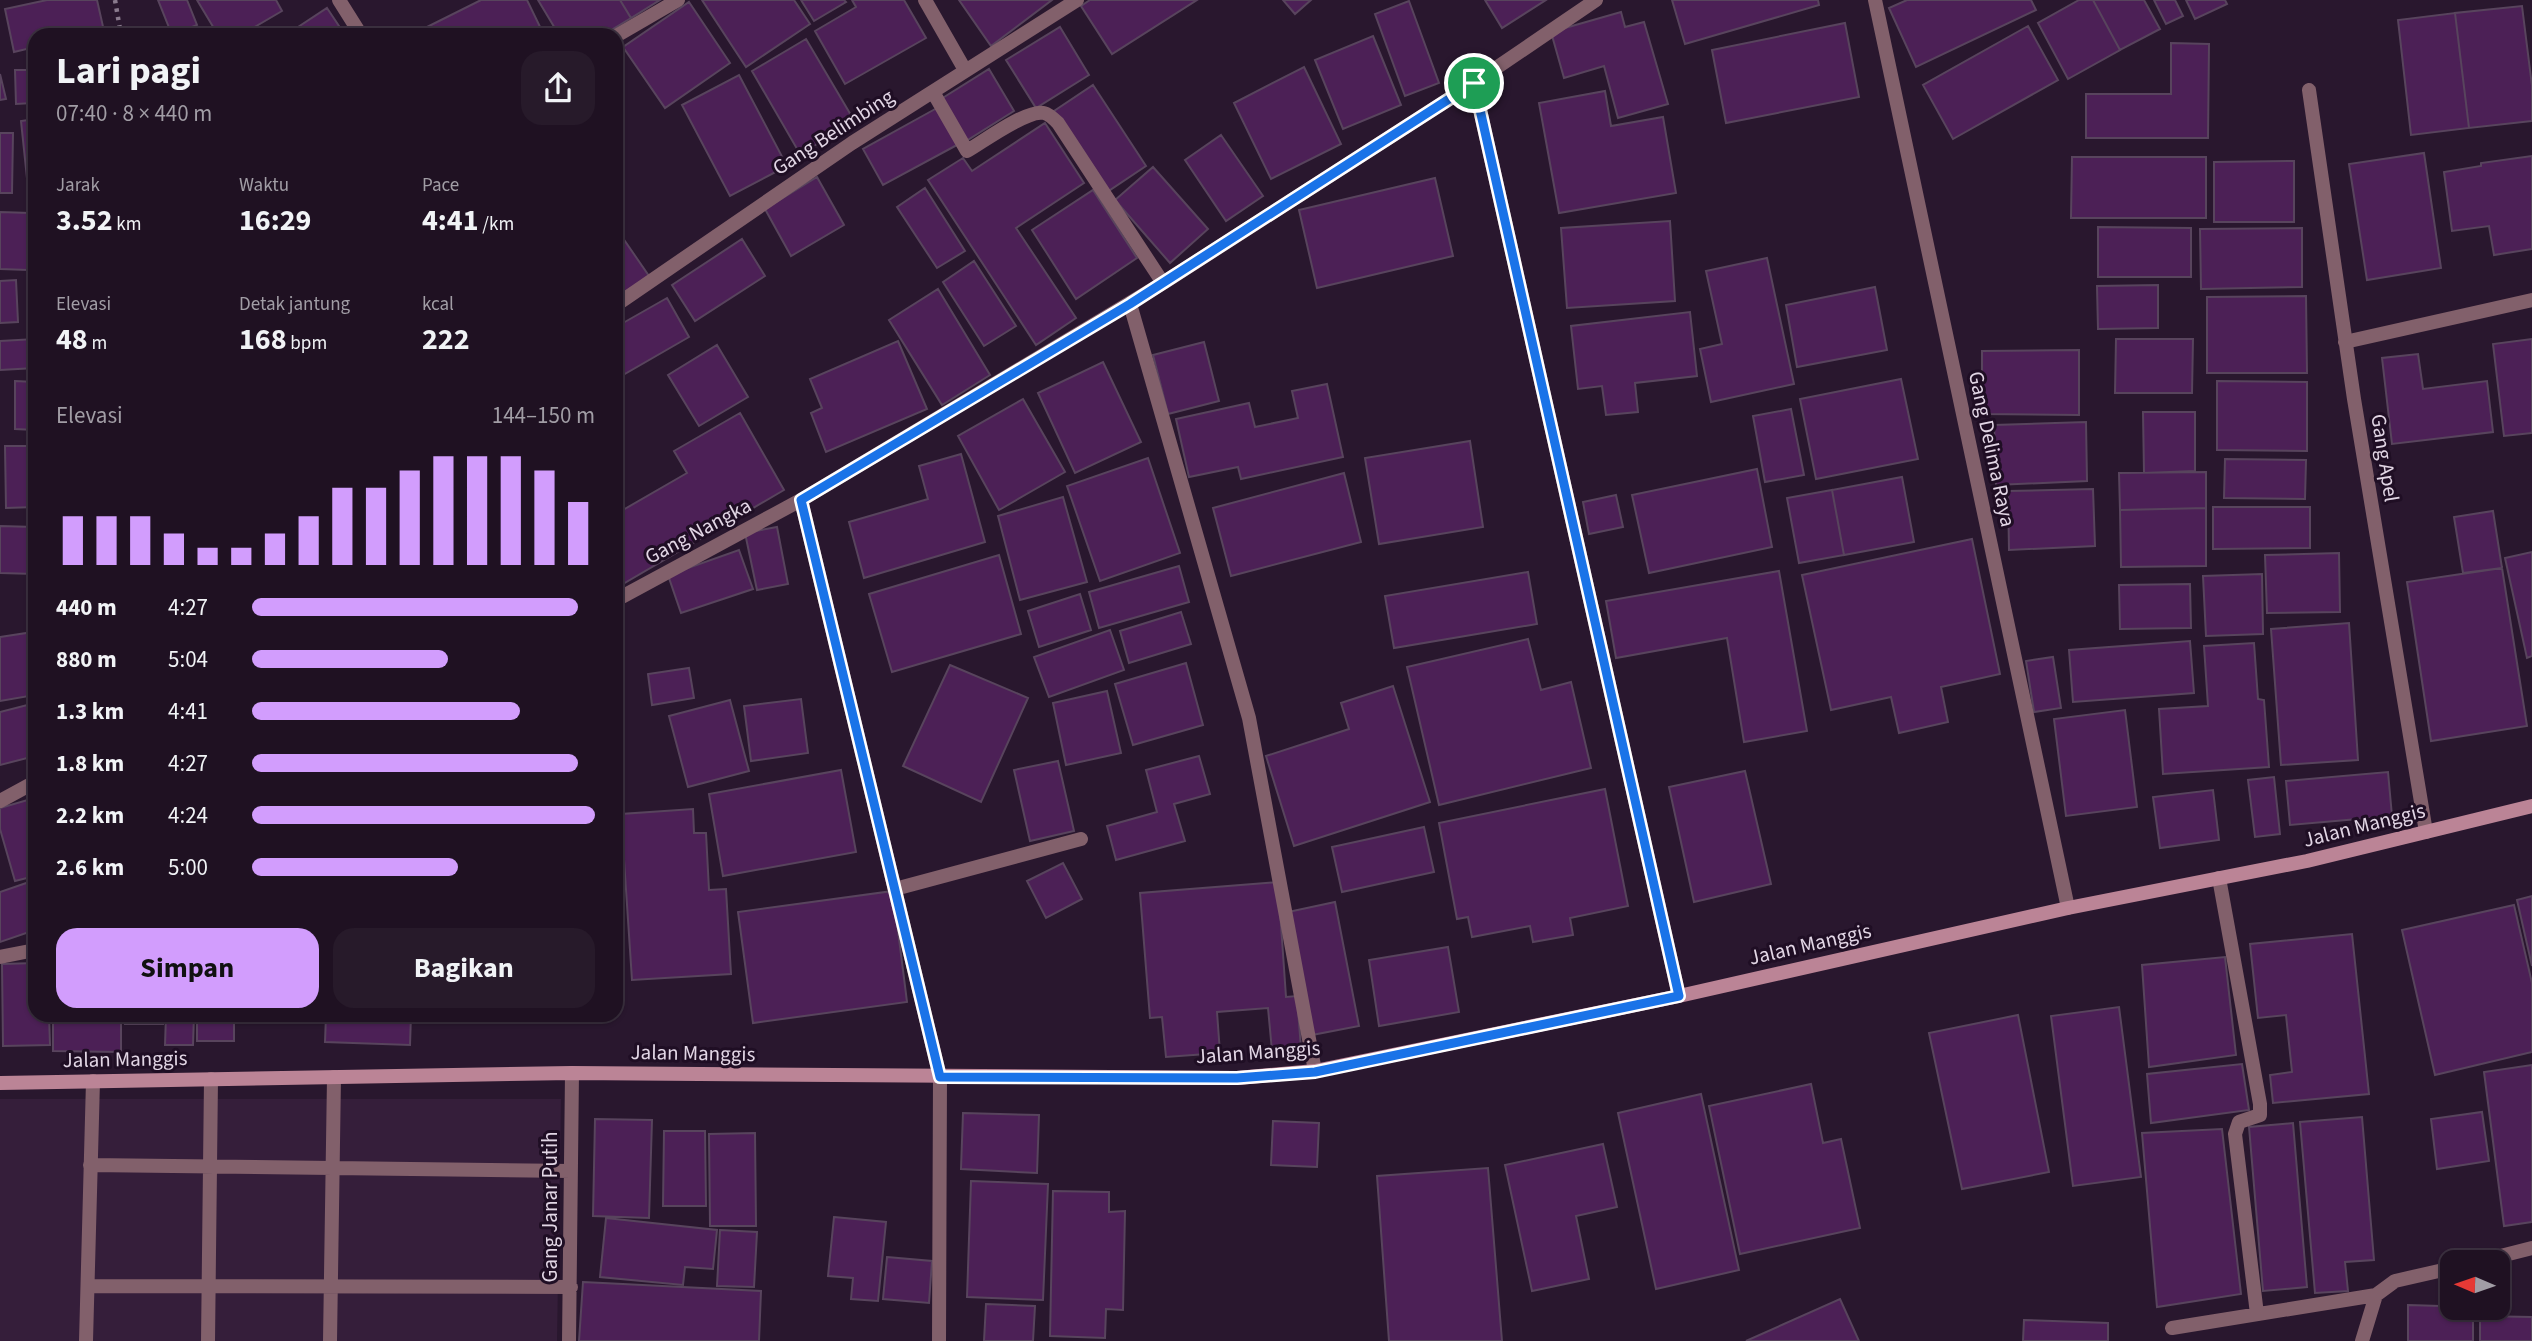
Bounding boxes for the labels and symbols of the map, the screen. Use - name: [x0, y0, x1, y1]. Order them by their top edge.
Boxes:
- pin: [1444, 53, 1504, 113]
- street label: Gang Belimbing: [766, 81, 900, 183]
- street label: Gang Delima Raya: [1961, 368, 2023, 530]
- street label: Gang Apel: [2363, 412, 2407, 504]
- street label: Gang Nangka: [639, 490, 757, 572]
- street label: Jalan Manggis: [2300, 795, 2428, 855]
- street label: Jalan Manggis: [1746, 915, 1874, 973]
- street label: Jalan Manggis: [1195, 1033, 1321, 1071]
- street label: Jalan Manggis: [630, 1037, 756, 1069]
- street label: Jalan Manggis: [62, 1043, 188, 1075]
- street label: Gang Janar Putih: [535, 1131, 565, 1283]
- north arrow: [2440, 1250, 2510, 1320]

